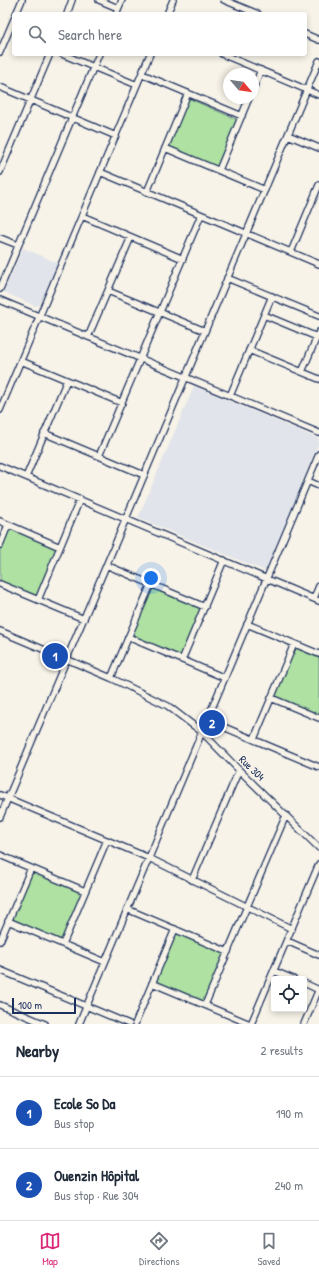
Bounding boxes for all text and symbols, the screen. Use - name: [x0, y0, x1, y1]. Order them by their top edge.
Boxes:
- search box: [12, 12, 307, 56]
- icon: search: [26, 23, 48, 45]
- text: Search here: [58, 24, 122, 45]
- north arrow: [223, 68, 259, 104]
- your location: [141, 568, 161, 588]
- pin: 1: [42, 641, 68, 671]
- pin: 2: [199, 708, 225, 738]
- street label: Rue 304: [236, 752, 268, 784]
- map controls: [271, 976, 307, 1012]
- button: locate: [271, 976, 307, 1012]
- scale bar: [12, 996, 76, 1015]
- text: 100 m: [18, 998, 42, 1012]
- text: Nearby: [16, 1039, 59, 1062]
- text: 2 results: [261, 1041, 303, 1059]
- text: Ecole So Da: [54, 1093, 115, 1114]
- text: 1: [27, 1104, 31, 1122]
- text: 190 m: [276, 1104, 303, 1122]
- text: Bus stop: [54, 1114, 94, 1132]
- text: Ouenzin Hôpital: [54, 1165, 139, 1186]
- text: 2: [26, 1176, 32, 1194]
- text: 240 m: [274, 1176, 303, 1194]
- text: Bus stop · Rue 304: [54, 1186, 138, 1204]
- tab: Map: [39, 1230, 61, 1268]
- tab: Directions: [139, 1230, 180, 1268]
- tab: Saved: [258, 1230, 280, 1268]

